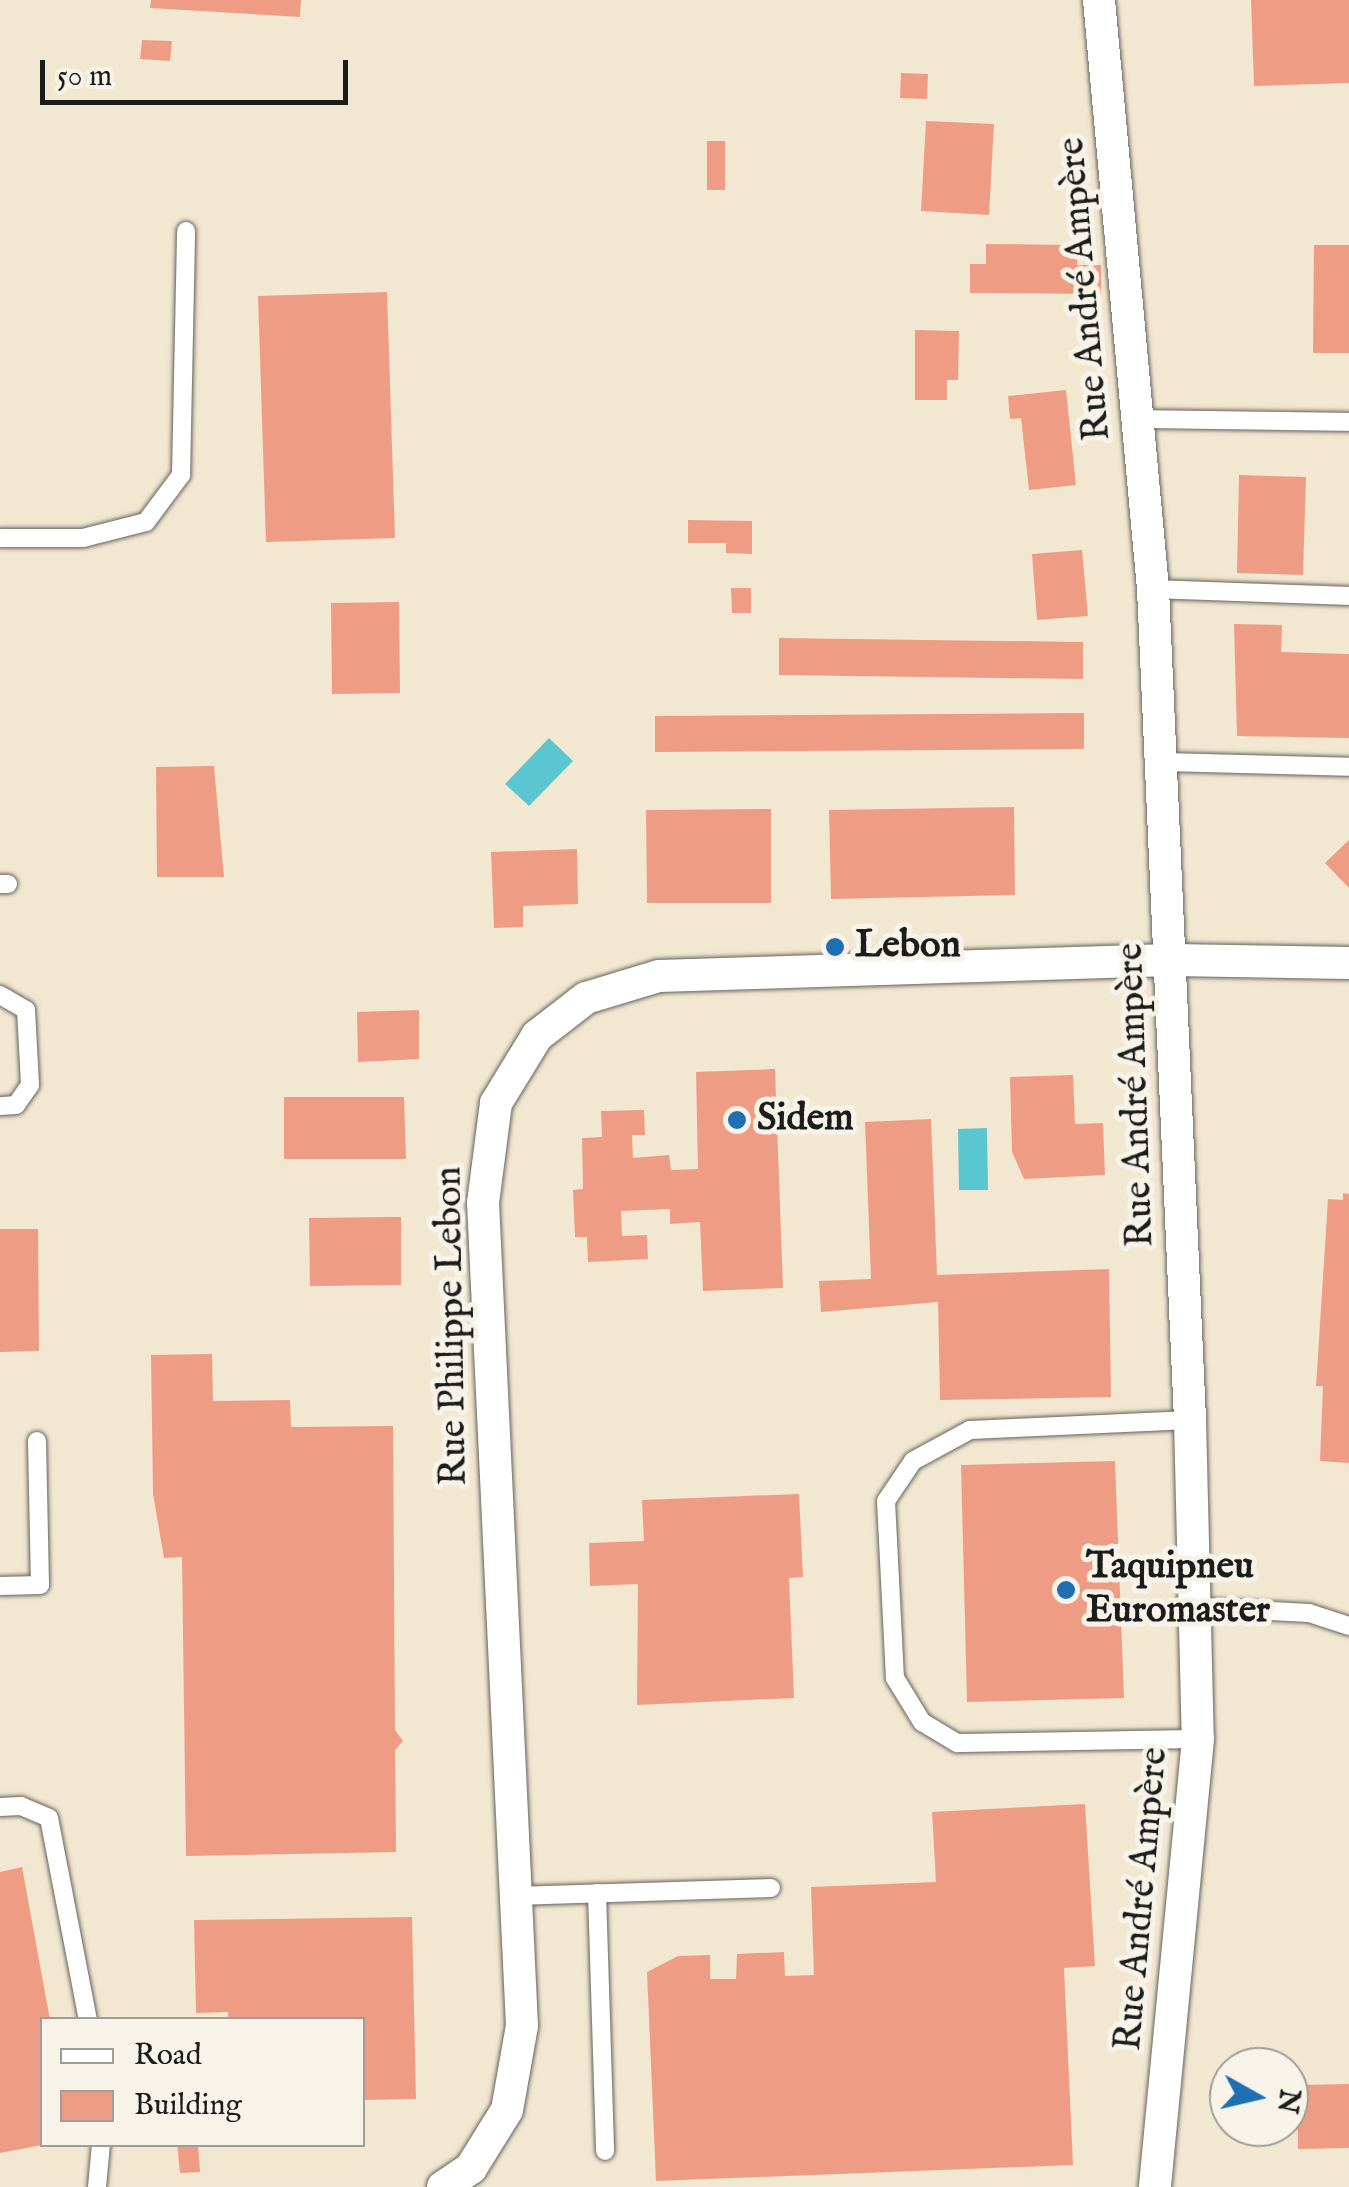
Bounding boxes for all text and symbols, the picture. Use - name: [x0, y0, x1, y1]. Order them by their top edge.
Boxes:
- scale bar: [45, 40, 352, 102]
- text: 50 m: [57, 58, 112, 96]
- street label: Rue André Ampère: [1050, 135, 1122, 443]
- place label: Lebon: [855, 924, 961, 970]
- marker: Lebon: [824, 936, 846, 958]
- street label: Rue André Ampère: [1109, 942, 1165, 1248]
- place label: Sidem: [757, 1097, 854, 1143]
- marker: Sidem: [726, 1109, 748, 1131]
- street label: Rue Philippe Lebon: [427, 1166, 479, 1486]
- place label: Taquipneu Euromaster: [1086, 1545, 1270, 1635]
- marker: Taquipneu Euromaster: [1055, 1579, 1077, 1601]
- street label: Rue André Ampère: [1107, 1745, 1179, 2053]
- legend: [40, 2017, 365, 2147]
- text: Road: [134, 2037, 202, 2075]
- north arrow: [1209, 2047, 1309, 2147]
- text: Building: [134, 2087, 242, 2125]
- text: N: [1268, 2087, 1306, 2115]

